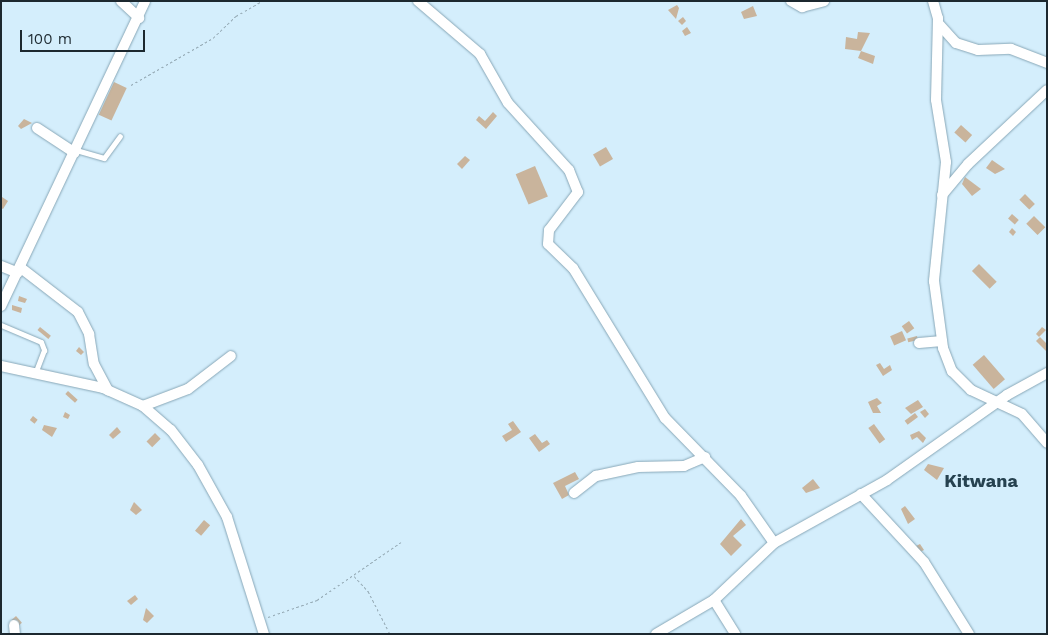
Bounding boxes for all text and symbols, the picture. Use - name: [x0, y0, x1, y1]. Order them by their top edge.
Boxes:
- scale bar: [22, 20, 148, 52]
- text: 100 m: [28, 30, 72, 48]
- district label: Kitwana: [944, 470, 1018, 492]

